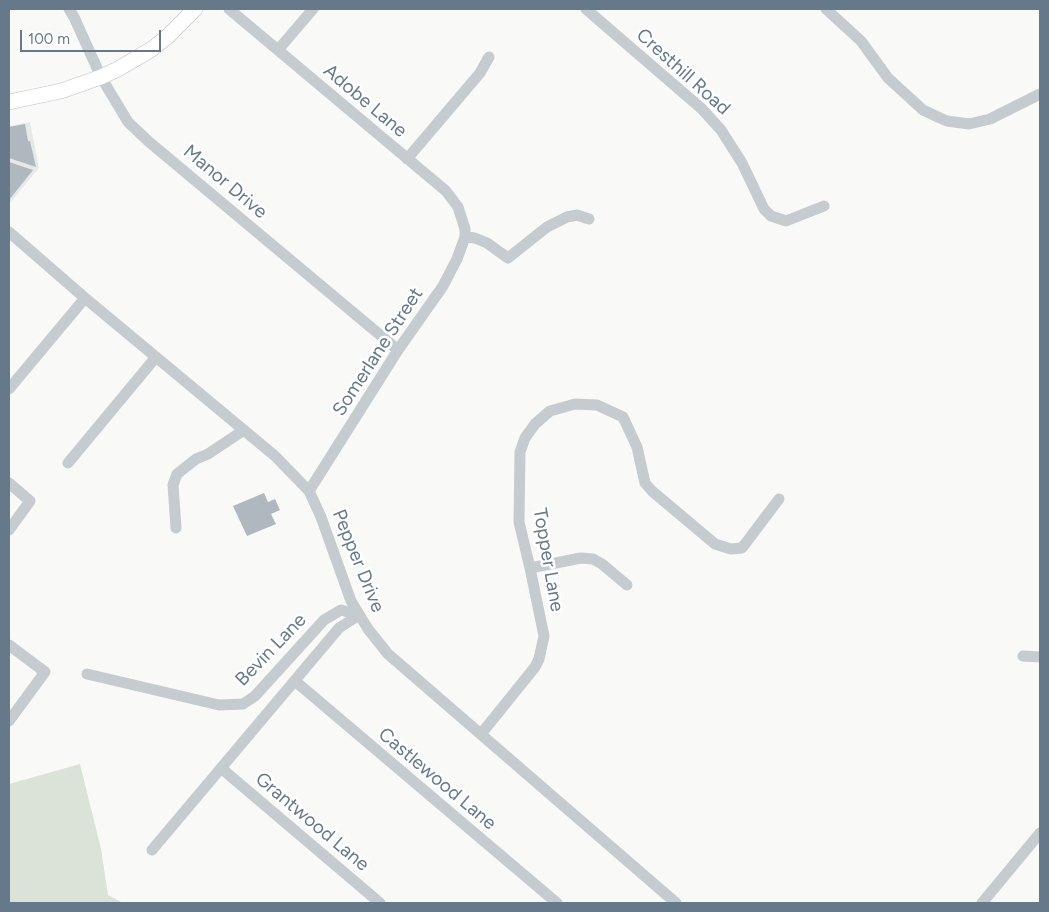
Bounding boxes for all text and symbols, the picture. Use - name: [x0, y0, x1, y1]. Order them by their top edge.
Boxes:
- scale bar: [22, 20, 164, 52]
- street label: Cresthill Road: [631, 24, 735, 120]
- text: 100 m: [28, 30, 70, 48]
- street label: Adobe Lane: [319, 60, 411, 142]
- street label: Manor Drive: [178, 140, 272, 224]
- street label: Somerlane Street: [328, 284, 428, 420]
- street label: Pepper Drive: [327, 506, 389, 616]
- street label: Topper Lane: [528, 506, 568, 614]
- street label: Bevin Lane: [231, 609, 311, 691]
- street label: Castlewood Lane: [373, 723, 501, 835]
- street label: Grantwood Lane: [251, 768, 373, 876]

